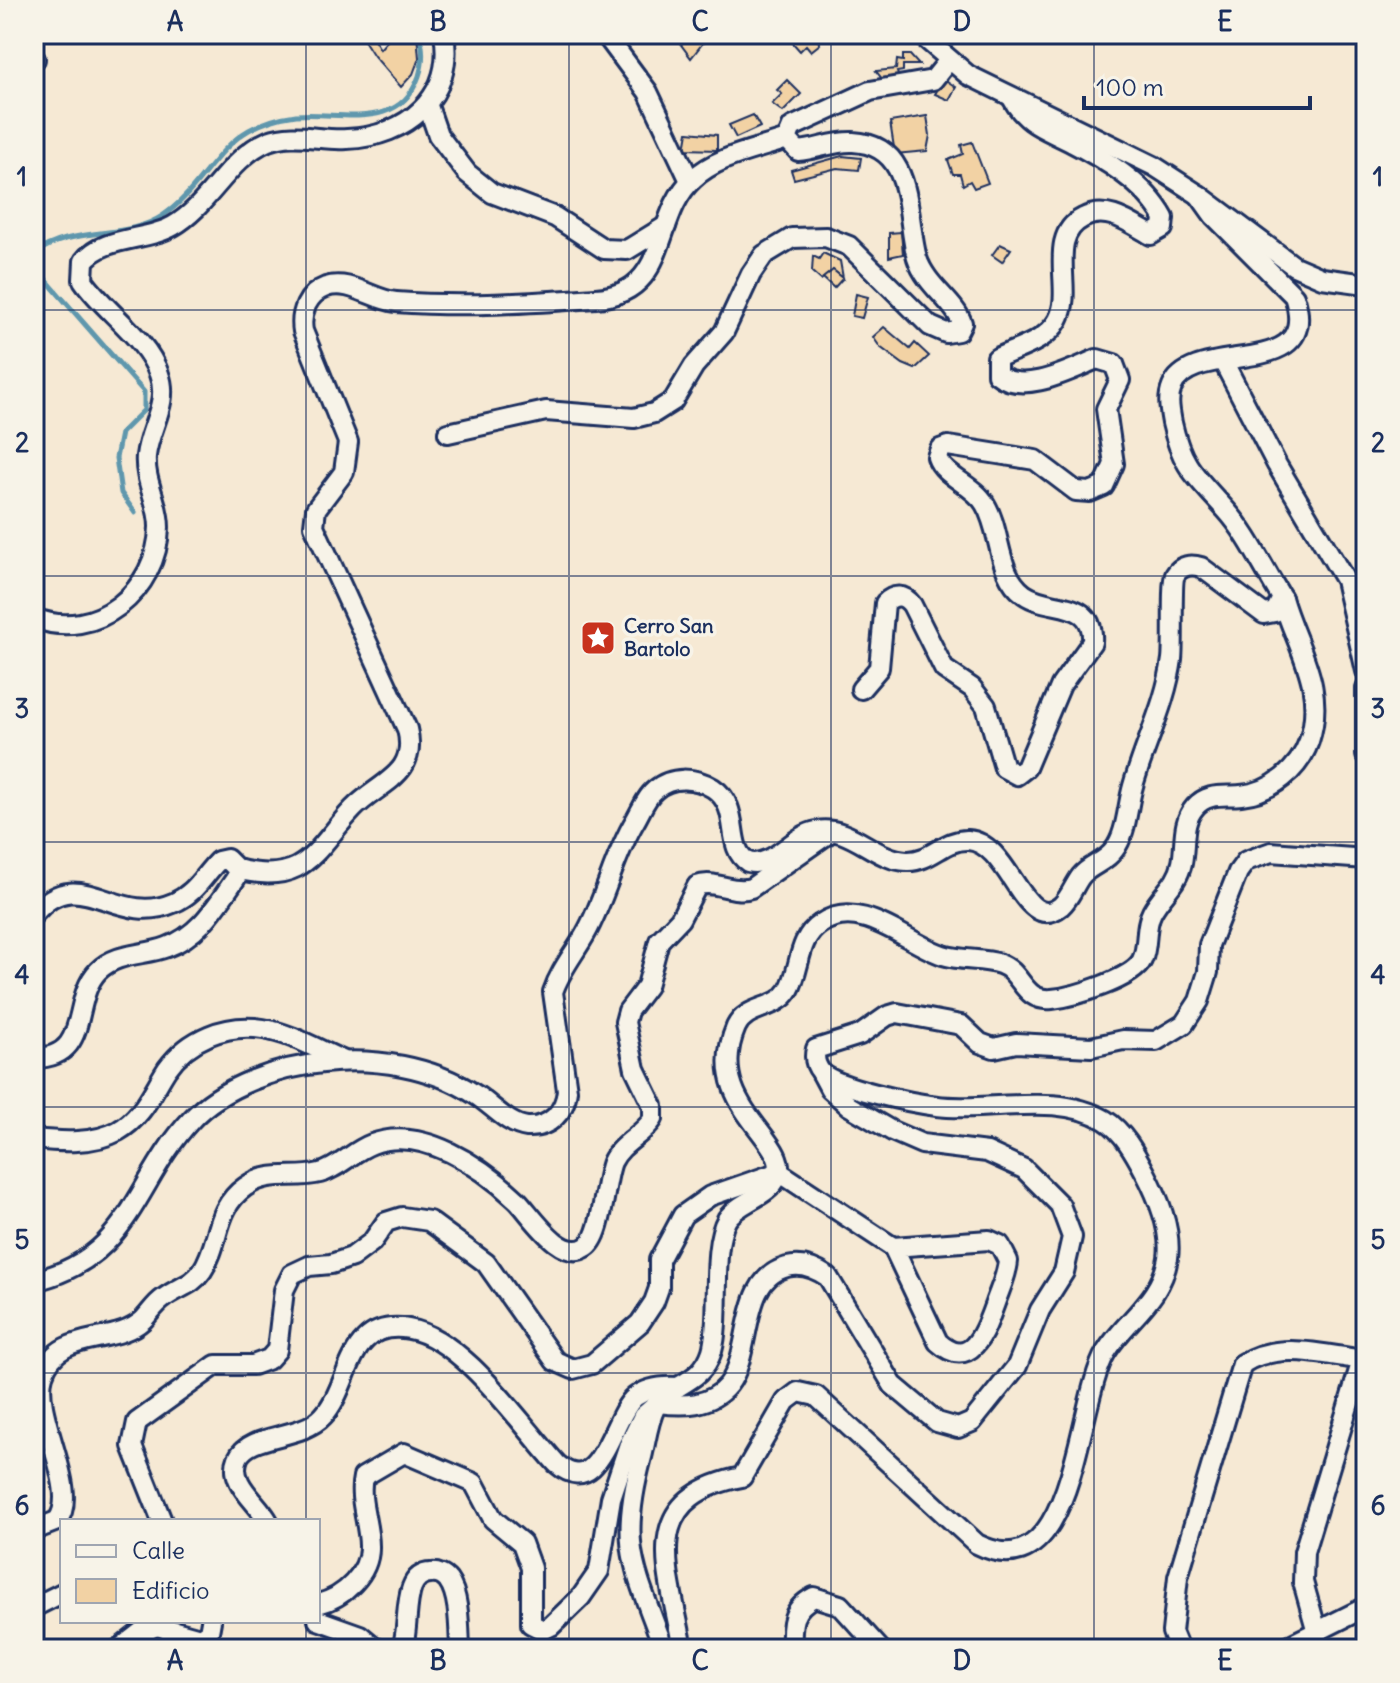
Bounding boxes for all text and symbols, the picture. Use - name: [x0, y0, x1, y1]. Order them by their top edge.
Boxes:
- text: A: [167, 5, 184, 38]
- text: B: [429, 5, 447, 38]
- text: C: [691, 5, 709, 38]
- text: D: [953, 5, 971, 38]
- text: E: [1217, 5, 1233, 38]
- scale bar: [1084, 60, 1310, 110]
- text: 100 m: [1096, 72, 1164, 102]
- text: 1: [17, 160, 27, 193]
- text: 1: [1373, 160, 1383, 193]
- text: 2: [15, 426, 29, 459]
- text: 2: [1371, 426, 1385, 459]
- place label: Cerro San Bartolo: [624, 613, 714, 661]
- place icon: Cerro San Bartolo: [579, 619, 617, 657]
- text: 3: [15, 692, 29, 725]
- text: 3: [1371, 692, 1385, 725]
- text: 4: [14, 958, 30, 991]
- text: 4: [1370, 958, 1386, 991]
- text: 5: [15, 1223, 30, 1256]
- text: 5: [1371, 1223, 1386, 1256]
- text: 6: [14, 1489, 30, 1522]
- text: 6: [1370, 1489, 1386, 1522]
- legend: [60, 1519, 320, 1623]
- text: Calle: [132, 1535, 185, 1565]
- text: Edificio: [132, 1575, 210, 1605]
- text: A: [167, 1644, 184, 1677]
- text: B: [429, 1644, 447, 1677]
- text: C: [691, 1644, 709, 1677]
- text: D: [953, 1644, 971, 1677]
- text: E: [1217, 1644, 1233, 1677]

